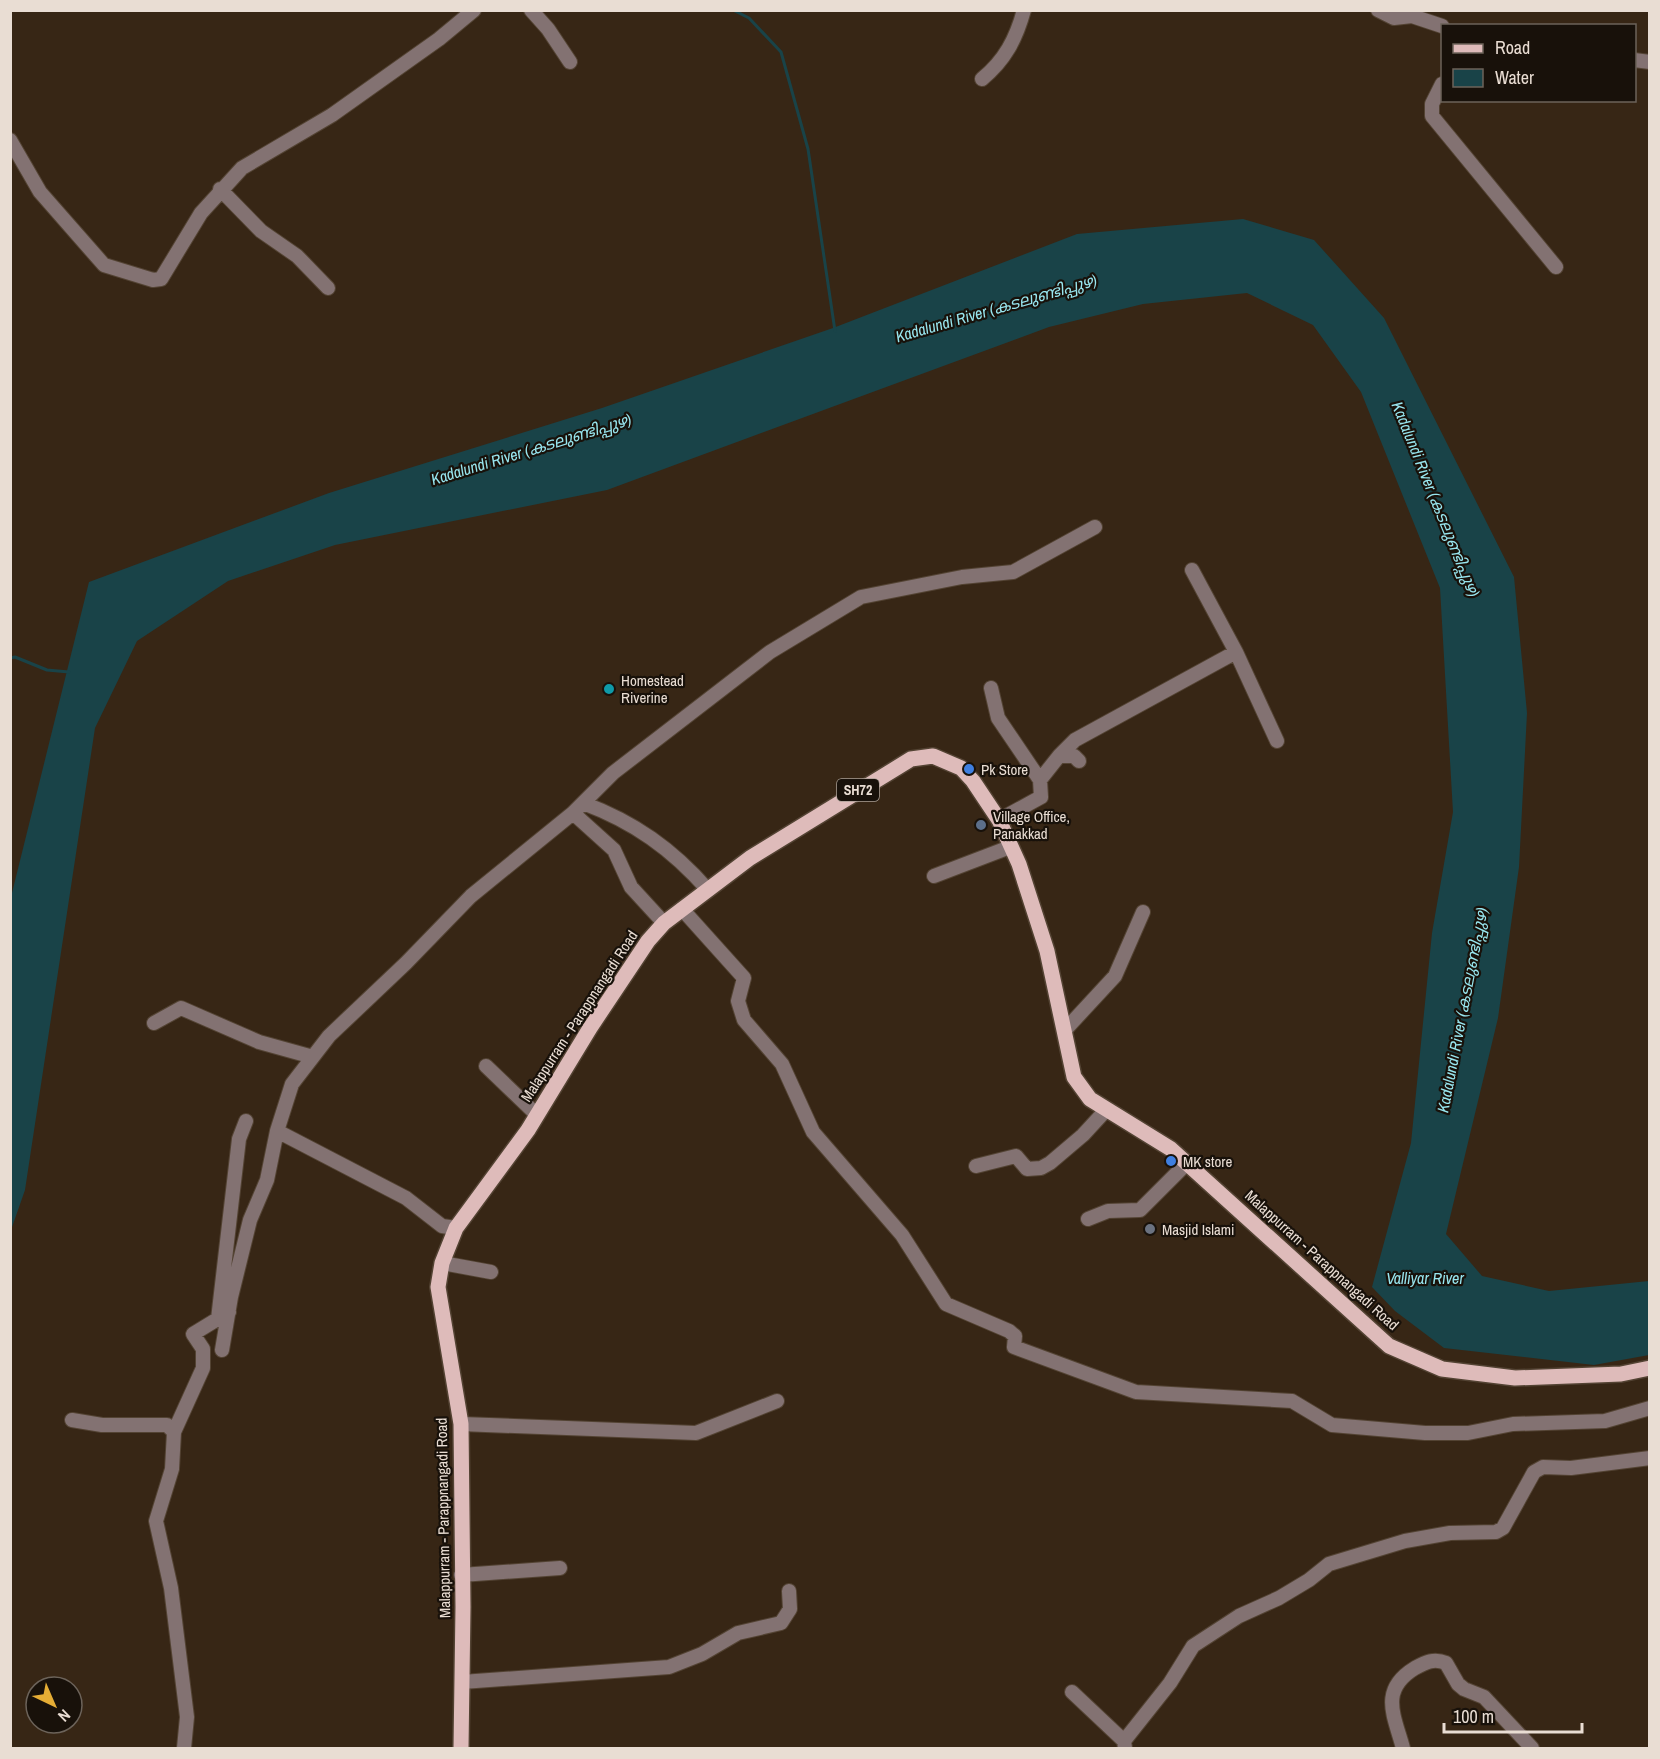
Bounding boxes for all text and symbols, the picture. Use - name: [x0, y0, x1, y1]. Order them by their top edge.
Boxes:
- legend: [1441, 24, 1636, 102]
- text: Road: [1495, 35, 1530, 60]
- text: Water: [1495, 65, 1534, 90]
- water label: Kadalundi River (കടലുണ്ടിപ്പുഴ): [893, 269, 1100, 348]
- water label: Kadalundi River (കടലുണ്ടിപ്പുഴ): [1386, 398, 1485, 600]
- water label: Kadalundi River (കടലുണ്ടിപ്പുഴ): [428, 408, 634, 491]
- place label: Homestead Riverine: [621, 670, 684, 708]
- marker: Homestead Riverine: [602, 682, 616, 696]
- place label: Pk Store: [981, 759, 1028, 780]
- marker: Pk Store: [962, 762, 976, 776]
- road number: SH72: [837, 779, 879, 801]
- place label: Village Office, Panakkad: [993, 806, 1070, 844]
- marker: Village Office, Panakkad: [974, 818, 988, 832]
- water label: Kadalundi River (കടലുണ്ടിപ്പുഴ): [1431, 906, 1494, 1115]
- street label: Malappurram - Parappnangadi Road: [516, 926, 642, 1106]
- place label: MK store: [1183, 1151, 1232, 1172]
- marker: MK store: [1164, 1154, 1178, 1168]
- street label: Malappurram - Parappnangadi Road: [1241, 1185, 1403, 1335]
- place label: Masjid Islami: [1162, 1219, 1234, 1240]
- marker: Masjid Islami: [1143, 1222, 1157, 1236]
- water label: Valliyar River: [1386, 1267, 1464, 1289]
- street label: Malappurram - Parappnangadi Road: [431, 1418, 455, 1618]
- north arrow: [24, 1675, 84, 1735]
- scale bar: [1444, 1696, 1582, 1734]
- text: 100 m: [1453, 1704, 1494, 1729]
- text: N: [53, 1705, 75, 1727]

